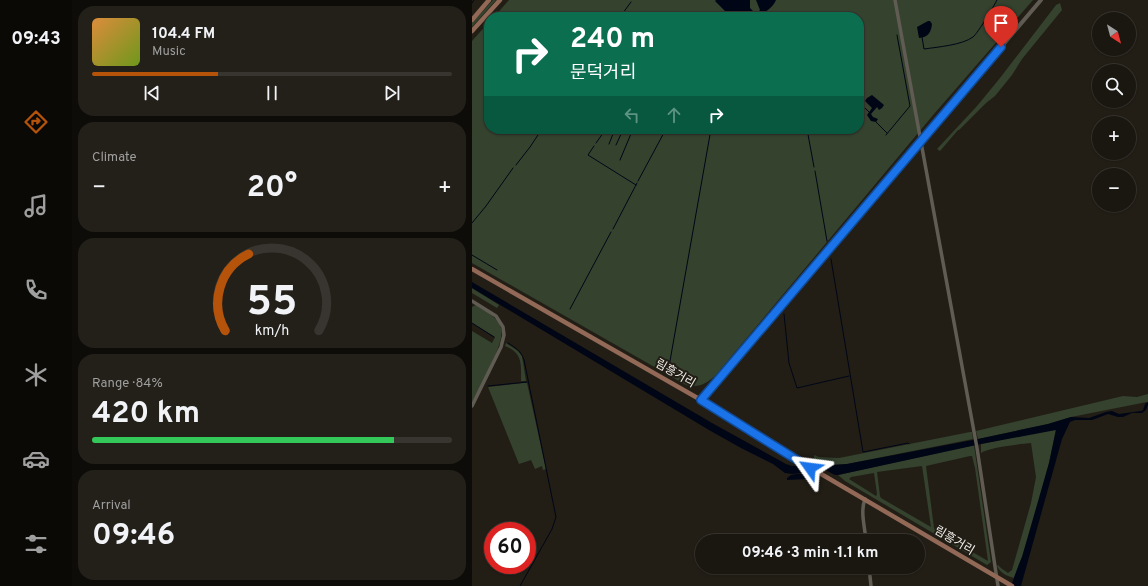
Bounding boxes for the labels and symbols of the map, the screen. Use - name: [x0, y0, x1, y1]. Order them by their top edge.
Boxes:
- pin: [984, 6, 1018, 47]
- north arrow: [1092, 12, 1136, 56]
- street label: 림흥거리: [652, 356, 698, 392]
- position arrow: [789, 447, 831, 489]
- speed limit sign: 60: [484, 522, 536, 574]
- street label: 림흥거리: [931, 523, 977, 559]

